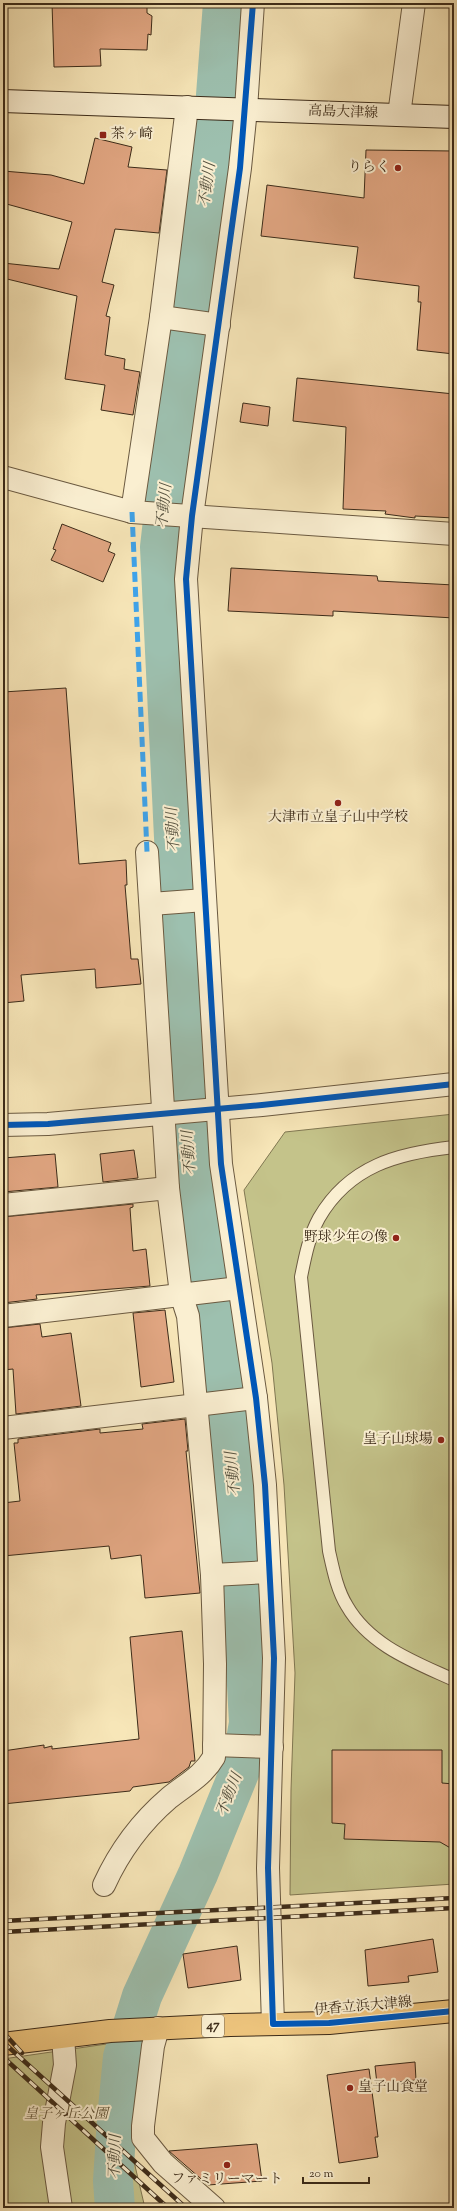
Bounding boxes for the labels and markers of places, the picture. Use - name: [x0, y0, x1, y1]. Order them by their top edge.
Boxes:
- place label: 茶ヶ崎: [111, 125, 153, 145]
- marker: 茶ヶ崎: [98, 130, 108, 140]
- place label: りらく: [348, 158, 390, 178]
- marker: りらく: [393, 163, 403, 173]
- marker: 大津市立皇子山中学校: [333, 798, 343, 808]
- place label: 大津市立皇子山中学校: [268, 808, 408, 828]
- place label: 野球少年の像: [304, 1228, 388, 1248]
- marker: 野球少年の像: [391, 1233, 401, 1243]
- place label: 皇子山球場: [363, 1430, 433, 1450]
- marker: 皇子山球場: [436, 1435, 446, 1445]
- place label: 皇子山食堂: [358, 2078, 428, 2098]
- marker: 皇子山食堂: [345, 2083, 355, 2093]
- marker: ファミリーマート: [222, 2160, 232, 2170]
- place label: ファミリーマート: [171, 2170, 283, 2190]

